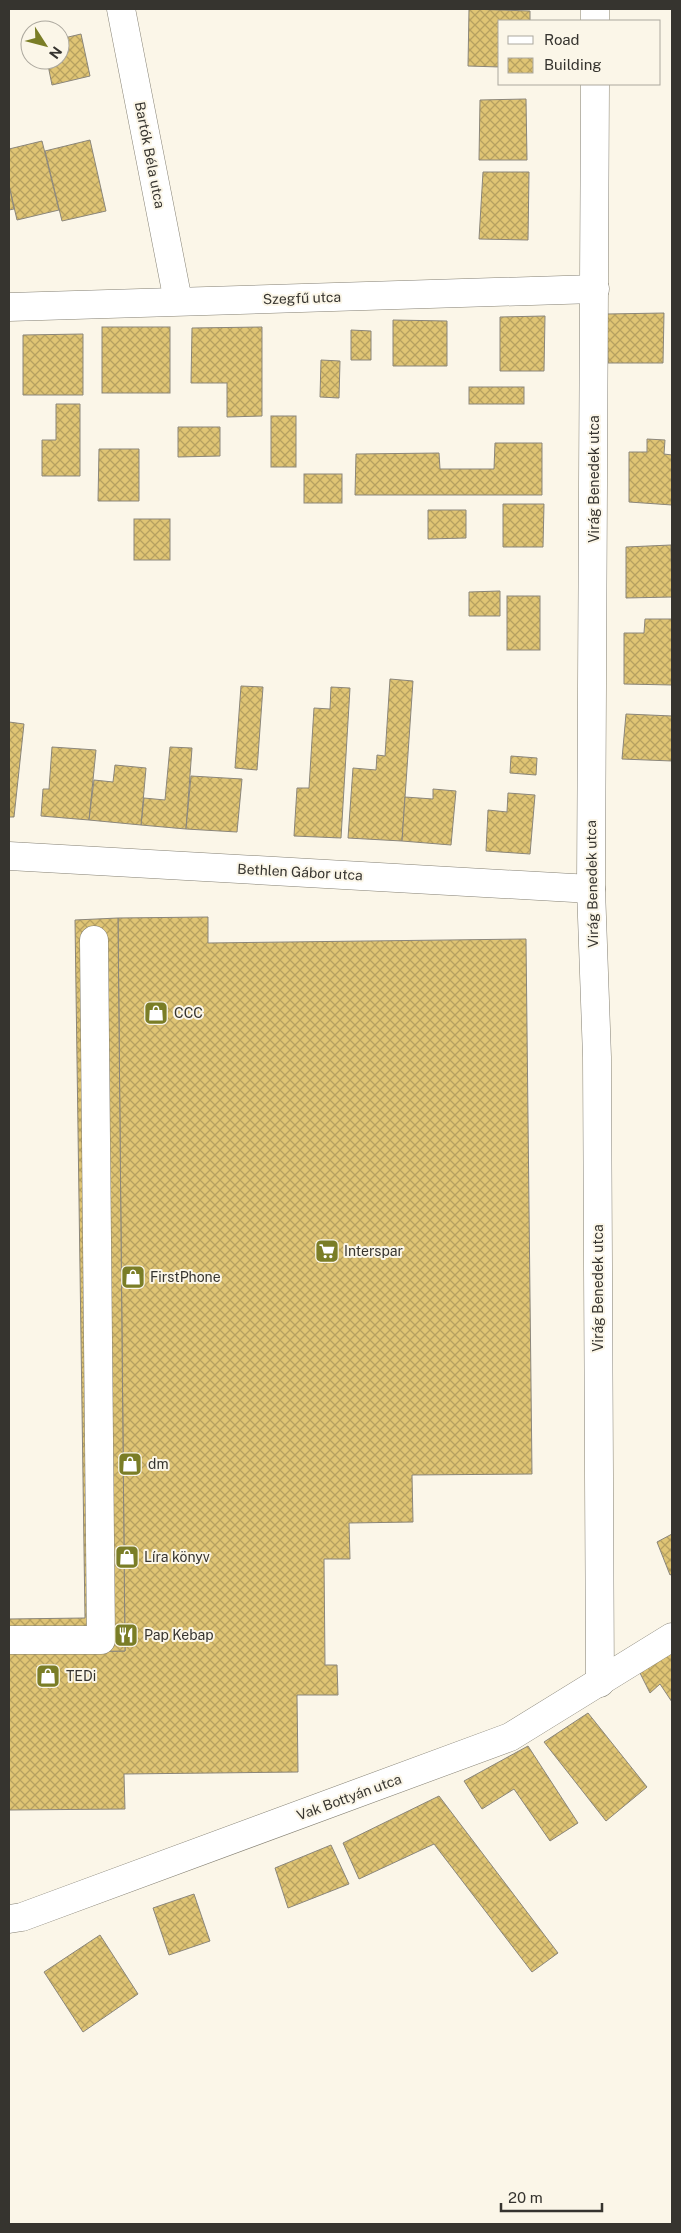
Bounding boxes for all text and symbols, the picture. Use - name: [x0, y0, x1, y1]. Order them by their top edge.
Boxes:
- north arrow: [20, 20, 70, 70]
- legend: [498, 20, 661, 85]
- text: Road: [544, 31, 580, 48]
- text: N: [46, 44, 65, 62]
- text: Building: [544, 56, 602, 73]
- street label: Bartók Béla utca: [132, 100, 168, 210]
- street label: Szegfű utca: [263, 289, 341, 307]
- street label: Virág Benedek utca: [586, 415, 602, 543]
- street label: Virág Benedek utca: [583, 820, 601, 948]
- street label: Bethlen Gábor utca: [237, 861, 363, 883]
- shop icon: CCC: [143, 1000, 169, 1026]
- place label: CCC: [174, 1005, 203, 1021]
- street label: Virág Benedek utca: [590, 1224, 606, 1352]
- supermarket icon: Interspar: [314, 1238, 340, 1264]
- place label: Interspar: [344, 1243, 403, 1259]
- shop icon: FirstPhone: [120, 1264, 146, 1290]
- place label: FirstPhone: [150, 1269, 221, 1285]
- shop icon: dm: [117, 1451, 143, 1477]
- place label: dm: [148, 1456, 169, 1472]
- shop icon: Líra könyv: [114, 1544, 140, 1570]
- place label: Líra könyv: [144, 1549, 210, 1565]
- restaurant icon: Pap Kebap: [113, 1622, 139, 1648]
- place label: Pap Kebap: [144, 1627, 214, 1643]
- shop icon: TEDi: [35, 1663, 61, 1689]
- place label: TEDi: [66, 1668, 96, 1684]
- street label: Vak Bottyán utca: [294, 1771, 404, 1823]
- scale bar: [501, 2180, 602, 2212]
- text: 20 m: [508, 2189, 543, 2206]

